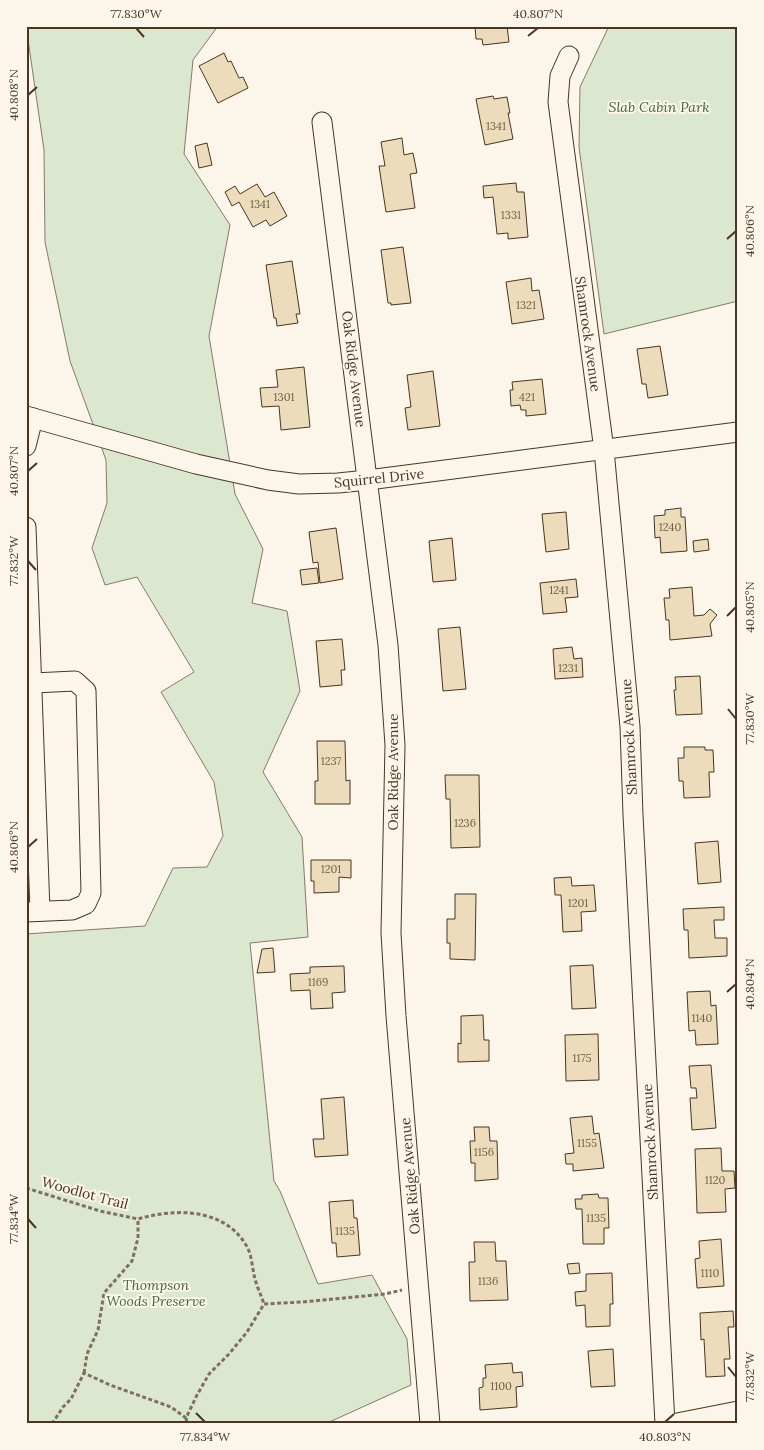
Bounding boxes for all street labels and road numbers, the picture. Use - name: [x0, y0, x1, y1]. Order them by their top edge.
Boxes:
- street label: Shamrock Avenue: [571, 275, 605, 393]
- street label: Oak Ridge Avenue: [338, 310, 370, 429]
- street label: Squirrel Drive: [333, 464, 425, 492]
- street label: Shamrock Avenue: [617, 678, 641, 796]
- street label: Oak Ridge Avenue: [384, 713, 402, 831]
- street label: Shamrock Avenue: [638, 1083, 662, 1201]
- street label: Oak Ridge Avenue: [396, 1116, 424, 1235]
- street label: Woodlot Trail: [40, 1173, 130, 1213]

